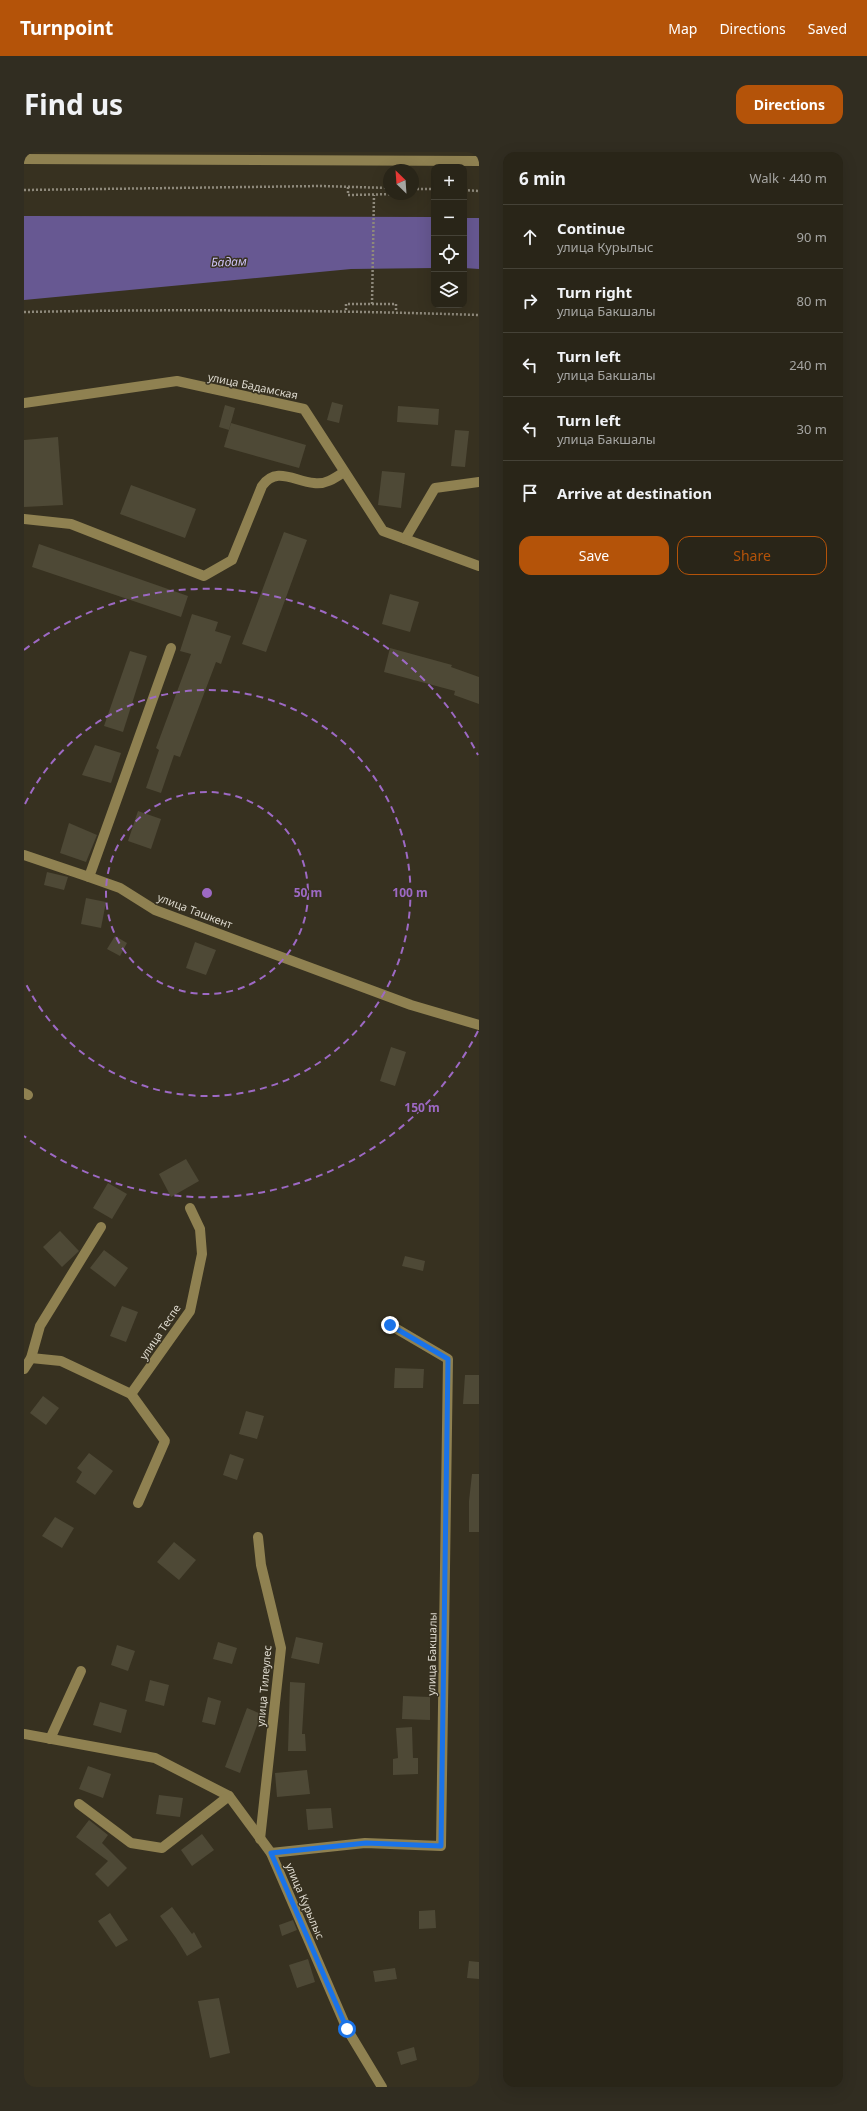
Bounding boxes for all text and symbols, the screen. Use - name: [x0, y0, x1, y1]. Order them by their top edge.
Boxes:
- text: Turnpoint: [20, 15, 113, 41]
- text: Map: [668, 19, 697, 38]
- text: Directions: [719, 19, 786, 38]
- text: Saved: [808, 19, 847, 38]
- text: Find us: [24, 85, 123, 123]
- button: Directions: [736, 85, 843, 124]
- north arrow: [383, 164, 419, 200]
- map controls: [431, 164, 467, 308]
- button: +: [431, 164, 467, 200]
- text: 6 min: [519, 167, 566, 190]
- text: Walk · 440 m: [749, 169, 827, 187]
- button: −: [431, 200, 467, 236]
- text: Continue: [557, 218, 625, 238]
- icon: ahead: [519, 226, 541, 248]
- text: 90 m: [797, 228, 827, 246]
- button: locate: [431, 236, 467, 272]
- text: улица Курылыс: [557, 238, 654, 256]
- water label: Бадам: [211, 252, 247, 271]
- button: layers: [431, 272, 467, 308]
- text: Turn right: [557, 282, 632, 302]
- icon: right: [519, 290, 541, 312]
- text: 80 m: [797, 292, 827, 310]
- text: улица Бакшалы: [557, 302, 656, 320]
- text: Turn left: [557, 346, 621, 366]
- icon: left: [519, 354, 541, 376]
- text: 240 m: [789, 356, 827, 374]
- text: улица Бакшалы: [557, 366, 656, 384]
- street label: улица Бадамская: [207, 369, 299, 402]
- text: Turn left: [557, 410, 621, 430]
- icon: left: [519, 418, 541, 440]
- text: 30 m: [797, 420, 827, 438]
- text: улица Бакшалы: [557, 430, 656, 448]
- icon: arrive: [519, 482, 541, 504]
- text: Arrive at destination: [557, 483, 712, 503]
- button: Save: [519, 536, 669, 575]
- button: Share: [677, 536, 827, 575]
- text: 50 m: [294, 884, 322, 901]
- text: 100 m: [392, 884, 428, 901]
- centre of rings: [200, 886, 214, 900]
- street label: улица Ташкент: [156, 889, 235, 932]
- text: 150 m: [404, 1099, 440, 1116]
- street label: улица Теспе: [135, 1301, 184, 1362]
- route end: [381, 1316, 399, 1334]
- street label: улица Бакшалы: [423, 1612, 440, 1696]
- street label: улица Тилеулес: [252, 1645, 275, 1727]
- street label: улица Курылыс: [283, 1860, 328, 1941]
- route start: [338, 2020, 356, 2038]

